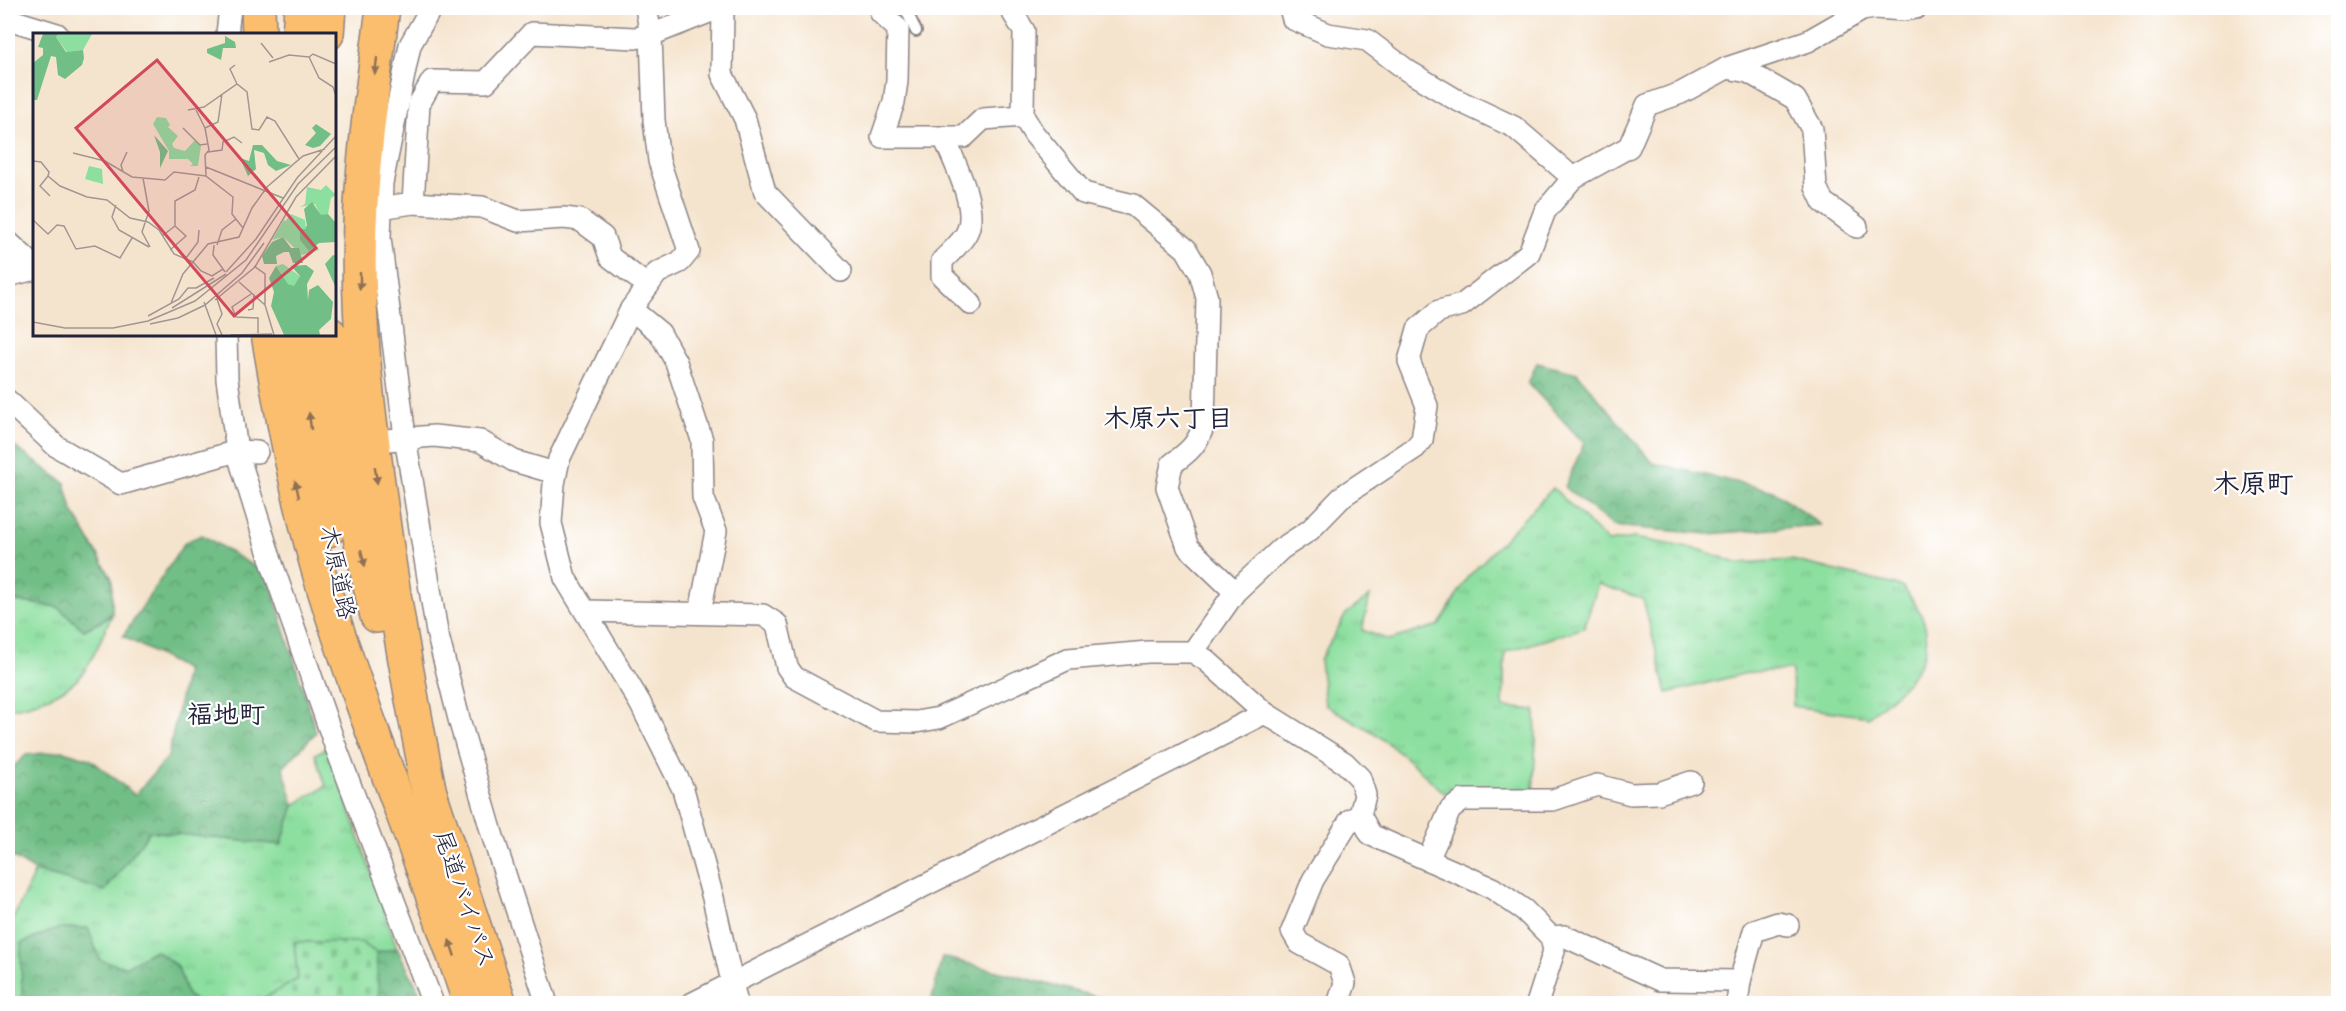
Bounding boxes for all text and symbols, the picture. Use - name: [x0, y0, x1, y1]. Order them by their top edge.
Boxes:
- inset map: [33, 33, 336, 336]
- one-way arrow: [371, 56, 381, 75]
- one-way arrow: [355, 271, 365, 290]
- district label: 木原六丁目: [1103, 402, 1233, 435]
- one-way arrow: [305, 411, 314, 430]
- one-way arrow: [372, 466, 381, 485]
- district label: 木原町: [2213, 467, 2294, 501]
- one-way arrow: [292, 480, 302, 498]
- street label: 木原道路: [313, 522, 363, 622]
- one-way arrow: [359, 549, 369, 568]
- district label: 福地町: [187, 698, 265, 731]
- street label: 尾道バイパス: [427, 826, 503, 972]
- one-way arrow: [447, 939, 457, 957]

